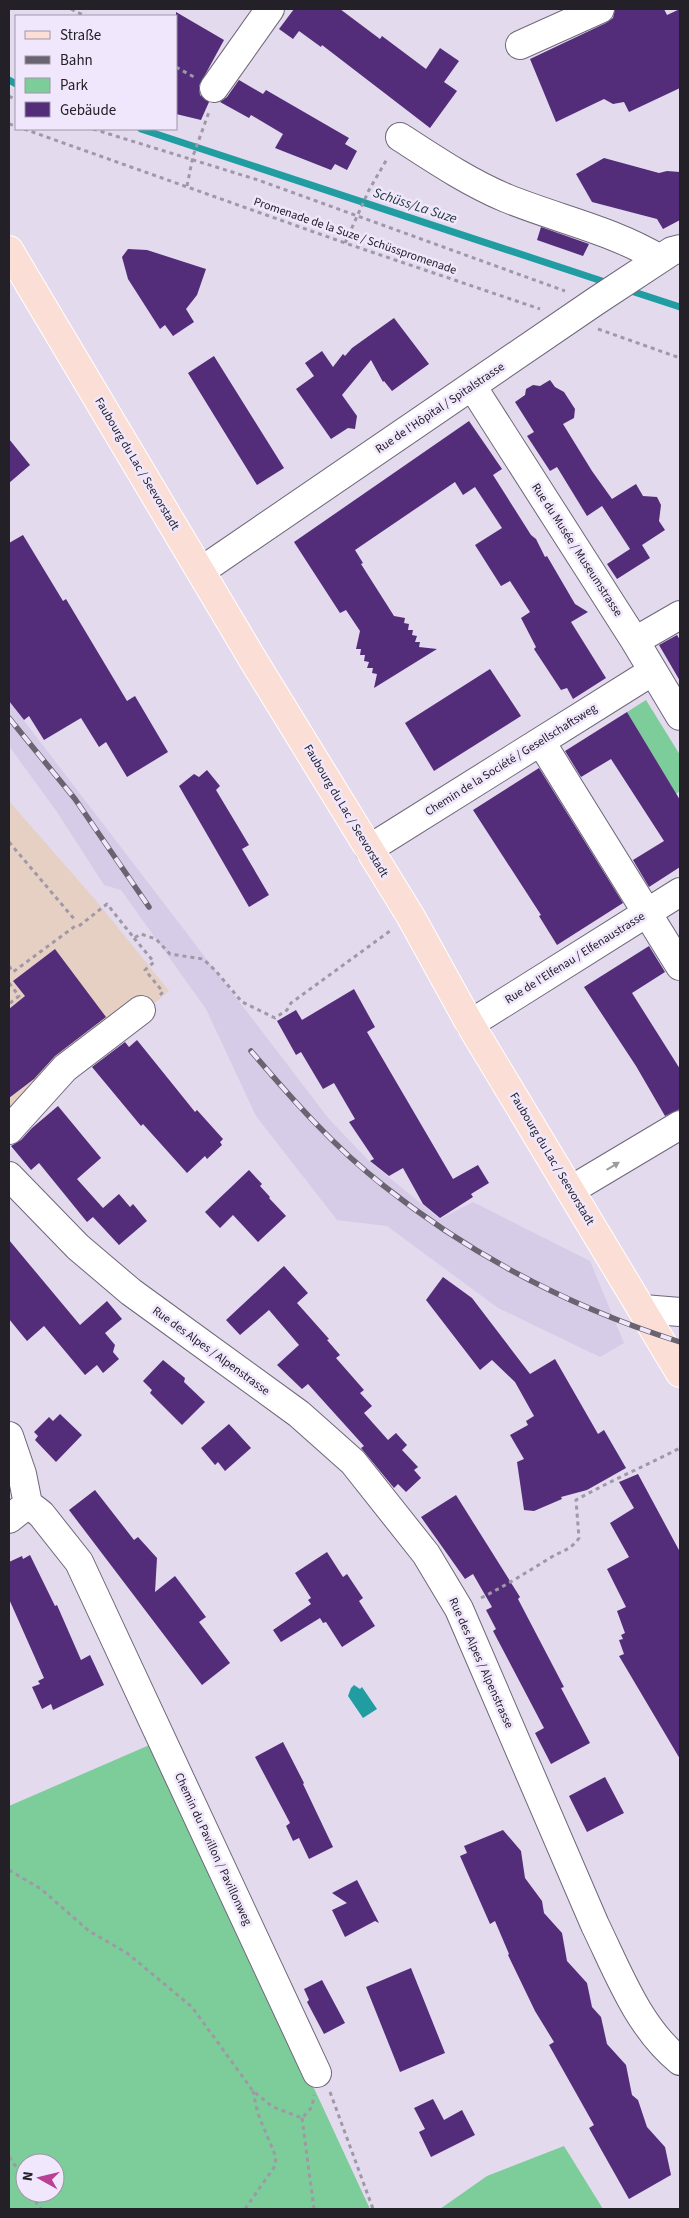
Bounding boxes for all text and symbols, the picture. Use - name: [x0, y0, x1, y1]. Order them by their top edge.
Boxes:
- legend: [15, 15, 178, 130]
- text: Straße: [60, 25, 101, 46]
- text: Bahn: [60, 50, 93, 71]
- text: Park: [60, 75, 89, 96]
- text: Gebäude: [60, 100, 116, 121]
- water label: Schüss/La Suze: [370, 183, 460, 229]
- street label: Promenade de la Suze / Schüsspromenade: [251, 193, 459, 279]
- street label: Rue de l'Hôpital / Spitalstrasse: [372, 358, 508, 458]
- street label: Faubourg du Lac / Seevorstadt: [91, 394, 183, 534]
- street label: Rue du Musée / Museumstrasse: [527, 480, 627, 620]
- street label: Chemin de la Société / Gesellschaftsweg: [422, 700, 600, 820]
- street label: Faubourg du Lac / Seevorstadt: [300, 741, 392, 881]
- street label: Rue de l'Elfenau / Elfenaustrasse: [502, 908, 648, 1008]
- street label: Faubourg du Lac / Seevorstadt: [506, 1089, 598, 1229]
- one-way arrow: [606, 1161, 619, 1170]
- street label: Rue des Alpes / Alpenstrasse: [149, 1303, 273, 1399]
- street label: Rue des Alpes / Alpenstrasse: [444, 1595, 518, 1731]
- street label: Chemin du Pavillon / Pavillonweg: [170, 1770, 256, 1928]
- north arrow: [15, 2153, 65, 2203]
- text: N: [18, 2170, 39, 2182]

